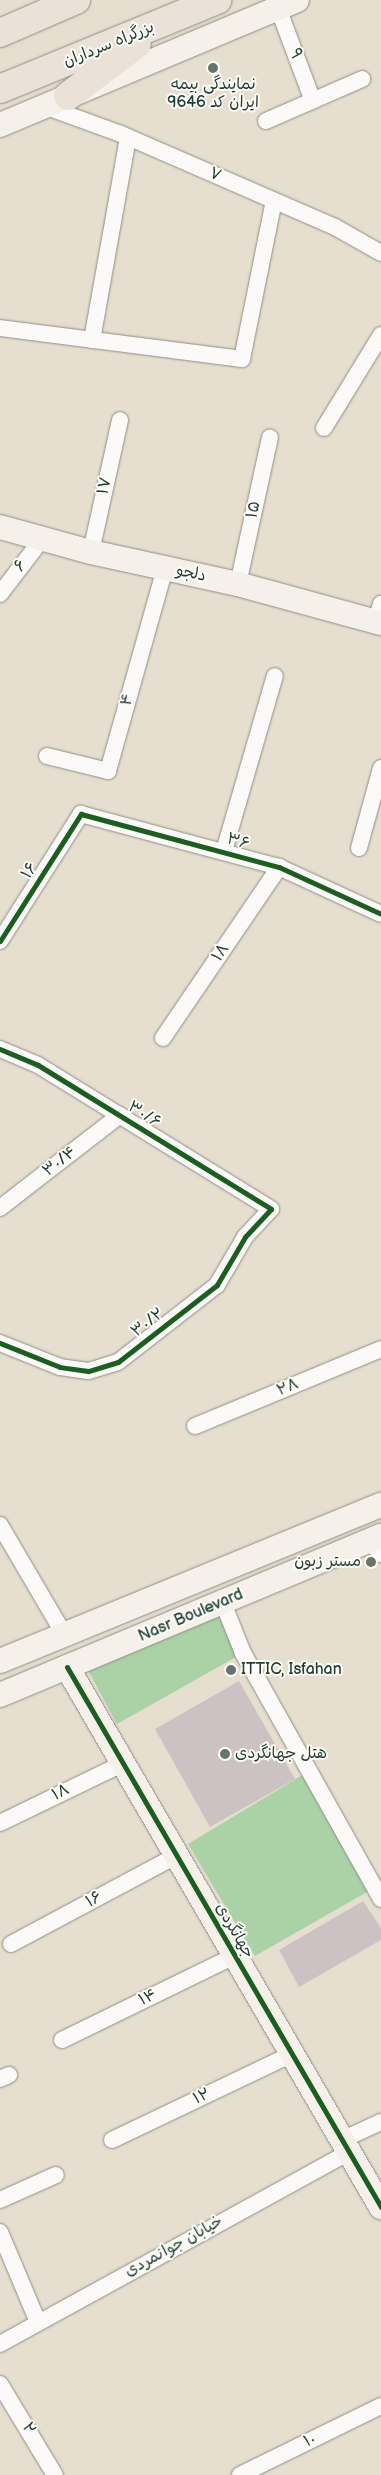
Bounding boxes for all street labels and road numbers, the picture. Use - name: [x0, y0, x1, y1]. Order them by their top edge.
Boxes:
- street label: بزرگراه سرداران: [61, 18, 157, 72]
- street label: ۹: [284, 46, 306, 62]
- street label: ۷: [206, 164, 224, 186]
- street label: ۱۷: [94, 476, 116, 496]
- street label: ۱۵: [243, 500, 265, 520]
- street label: ۶: [10, 556, 32, 576]
- street label: دلجو: [174, 561, 208, 587]
- street label: ۴: [117, 692, 139, 708]
- street label: ۳۶: [224, 830, 252, 854]
- street label: ۱۶: [18, 859, 42, 883]
- street label: ۱۸: [208, 941, 234, 965]
- street label: ۳۰/۶: [124, 1098, 164, 1132]
- street label: ۳۰/۴: [39, 1143, 81, 1181]
- street label: ۳۰/۲: [128, 1304, 168, 1342]
- street label: ۲۸: [274, 1375, 302, 1401]
- street label: Nasr Boulevard: [136, 1585, 246, 1647]
- street label: ۱۸: [49, 1781, 73, 1805]
- street label: ۱۶: [83, 1888, 105, 1912]
- street label: جهانگردی: [210, 1900, 258, 1962]
- street label: ۱۴: [136, 1985, 160, 2011]
- street label: ۱۲: [190, 2085, 214, 2109]
- street label: خیابان جوانمردی: [122, 2212, 226, 2282]
- street label: ۲: [17, 2419, 39, 2439]
- street label: ۱۰: [301, 2430, 319, 2452]

